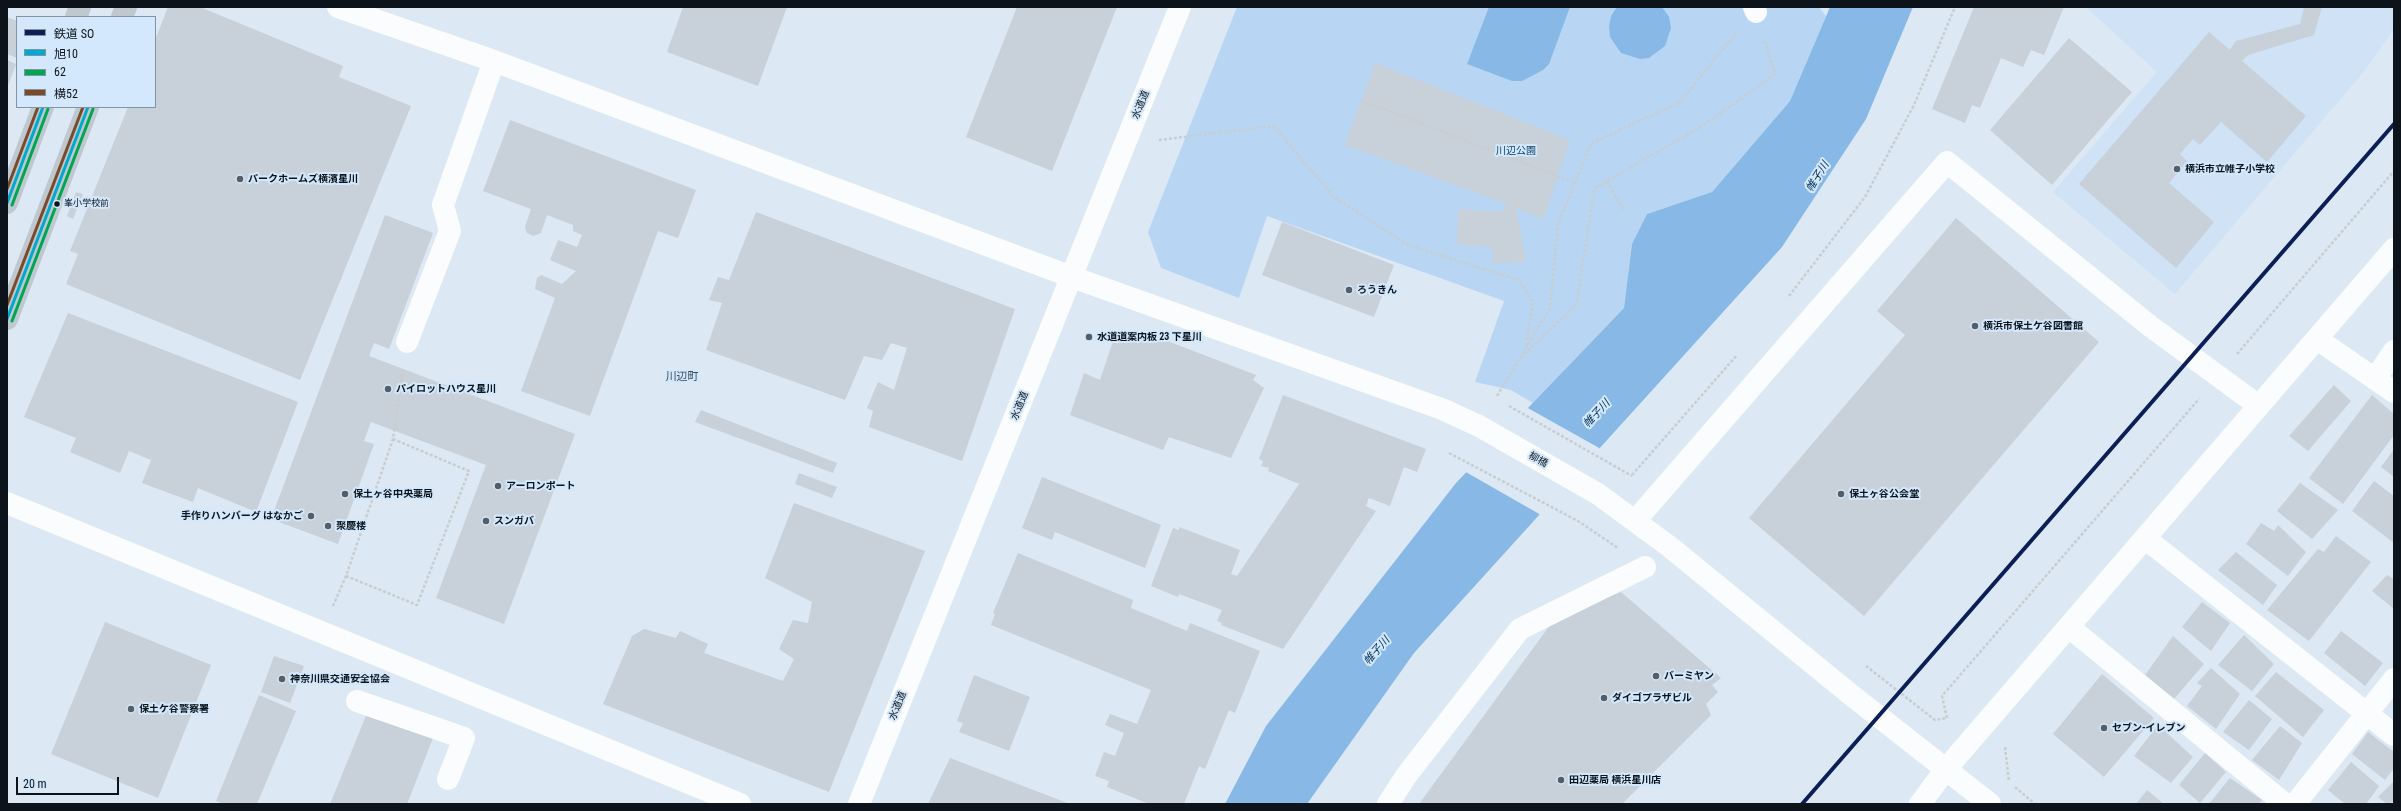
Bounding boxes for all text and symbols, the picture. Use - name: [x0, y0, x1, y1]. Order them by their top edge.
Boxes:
- legend: [16, 16, 156, 108]
- text: 鉄道 SO: [54, 27, 94, 41]
- text: 旭10: [54, 47, 78, 61]
- text: 62: [54, 65, 66, 79]
- text: 横52: [54, 87, 78, 101]
- street label: 水道道: [1130, 89, 1152, 121]
- park label: 川辺公園: [1496, 145, 1536, 157]
- water label: 帷子川: [1804, 160, 1832, 194]
- place label: 横浜市立帷子小学校: [2185, 163, 2275, 175]
- marker: 横浜市立帷子小学校: [2172, 164, 2182, 174]
- place label: パークホームズ横濱星川: [248, 173, 358, 185]
- marker: パークホームズ横濱星川: [235, 174, 245, 184]
- marker: 峯小学校前: [52, 199, 62, 209]
- place label: 峯小学校前: [64, 199, 109, 209]
- place label: ろうきん: [1357, 284, 1397, 296]
- marker: ろうきん: [1344, 285, 1354, 295]
- place label: 横浜市保土ケ谷図書館: [1983, 320, 2083, 332]
- marker: 横浜市保土ケ谷図書館: [1970, 321, 1980, 331]
- place label: 水道道案内板 23 下星川: [1097, 331, 1202, 343]
- marker: 水道道案内板 23 下星川: [1084, 332, 1094, 342]
- district label: 川辺町: [666, 370, 698, 384]
- place label: パイロットハウス星川: [396, 383, 496, 395]
- marker: パイロットハウス星川: [383, 384, 393, 394]
- street label: 水道道: [1009, 390, 1031, 422]
- water label: 帷子川: [1581, 397, 1613, 431]
- street label: 柳橋: [1526, 450, 1550, 470]
- place label: アーロンポート: [506, 480, 575, 492]
- marker: アーロンポート: [493, 481, 503, 491]
- place label: 保土ヶ谷中央薬局: [353, 488, 433, 500]
- place label: 保土ヶ谷公会堂: [1849, 488, 1919, 500]
- marker: 保土ヶ谷中央薬局: [340, 489, 350, 499]
- marker: 保土ヶ谷公会堂: [1836, 489, 1846, 499]
- place label: 手作りハンバーグ はなかご: [181, 510, 303, 522]
- marker: 手作りハンバーグ はなかご: [306, 511, 316, 521]
- place label: スンガバ: [494, 515, 534, 527]
- marker: スンガバ: [481, 516, 491, 526]
- place label: 聚慶楼: [336, 520, 366, 532]
- marker: 聚慶楼: [323, 521, 333, 531]
- water label: 帷子川: [1361, 634, 1393, 668]
- place label: バーミヤン: [1664, 670, 1714, 682]
- marker: バーミヤン: [1651, 671, 1661, 681]
- place label: 神奈川県交通安全協会: [290, 673, 390, 685]
- marker: 神奈川県交通安全協会: [277, 674, 287, 684]
- street label: 水道道: [887, 690, 909, 722]
- place label: ダイゴプラザビル: [1612, 692, 1692, 704]
- marker: ダイゴプラザビル: [1599, 693, 1609, 703]
- place label: 保土ケ谷警察署: [139, 703, 209, 715]
- marker: 保土ケ谷警察署: [126, 704, 136, 714]
- place label: セブン-イレブン: [2112, 722, 2186, 734]
- marker: セブン-イレブン: [2099, 723, 2109, 733]
- scale bar: [18, 769, 121, 795]
- place label: 田辺薬局 横浜星川店: [1569, 774, 1661, 786]
- marker: 田辺薬局 横浜星川店: [1556, 775, 1566, 785]
- text: 20 m: [23, 777, 47, 791]

